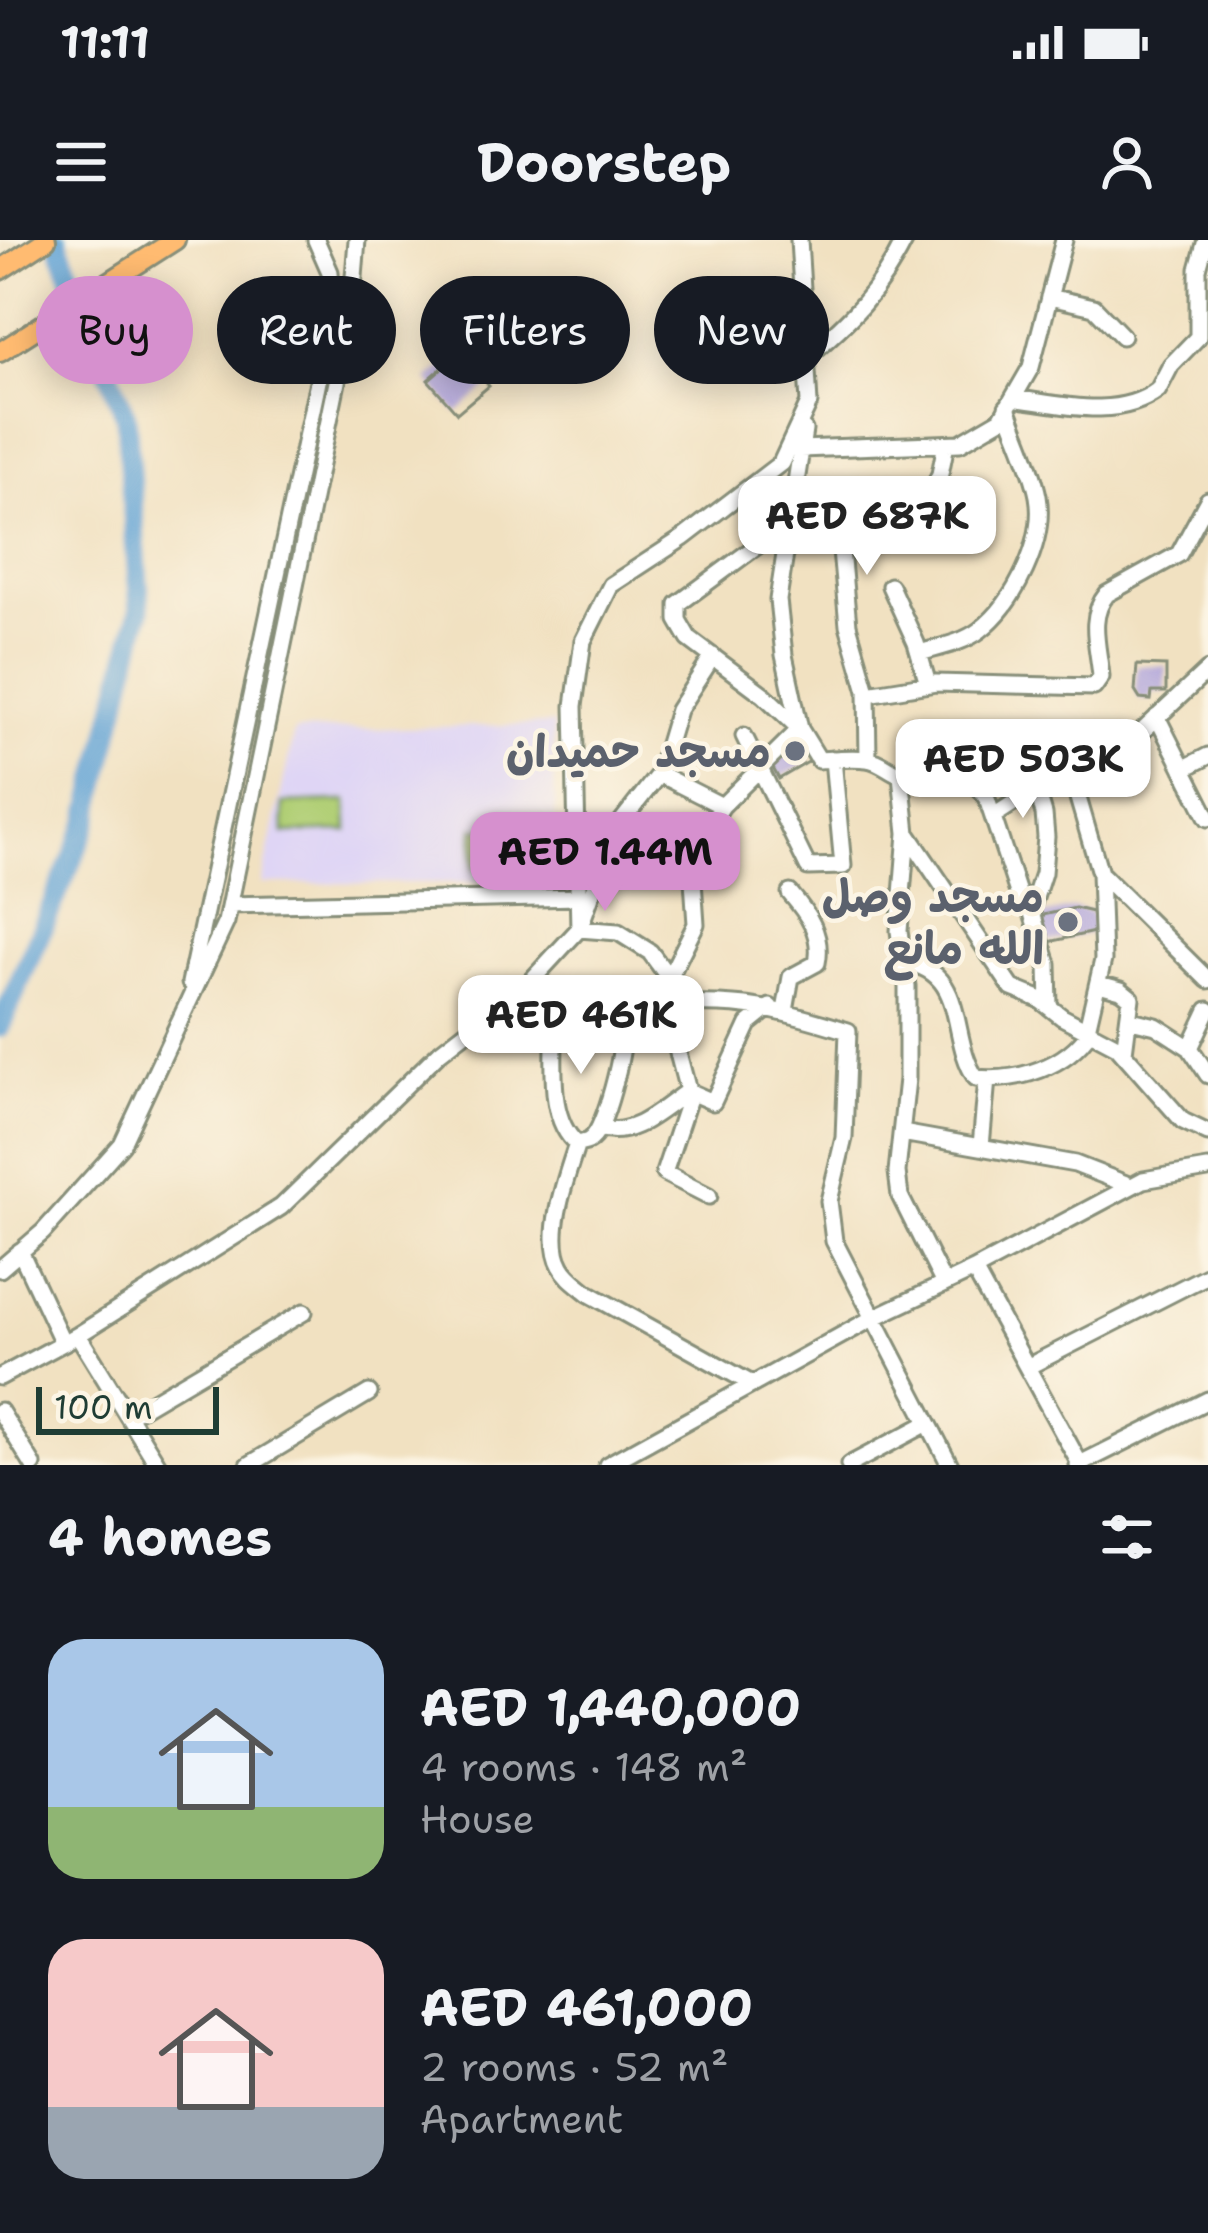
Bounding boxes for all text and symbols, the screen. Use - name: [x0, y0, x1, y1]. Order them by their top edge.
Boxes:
- text: 11:11: [60, 12, 150, 72]
- text: Doorstep: [477, 126, 731, 198]
- icon: menu: [48, 129, 114, 195]
- icon: person: [1094, 129, 1160, 195]
- chip: Buy: [36, 276, 193, 384]
- chip: Rent: [217, 276, 396, 384]
- chip: Filters: [420, 276, 630, 384]
- chip: New: [654, 276, 829, 384]
- pin: AED 687K: [743, 476, 991, 578]
- text: AED 687K: [765, 489, 969, 541]
- pin: AED 503K: [899, 719, 1147, 821]
- place label: مسجد حميدان: [506, 721, 771, 781]
- text: AED 503K: [923, 732, 1123, 784]
- marker: مسجد حميدان: [782, 738, 808, 764]
- pin: AED 1.44M: [468, 812, 742, 914]
- text: AED 1.44M: [497, 825, 713, 877]
- place label: مسجد وصل الله مانع: [822, 866, 1044, 981]
- marker: مسجد وصل الله مانع: [1055, 909, 1081, 935]
- pin: AED 461K: [457, 975, 705, 1077]
- text: AED 461K: [485, 988, 677, 1040]
- scale bar: [36, 1381, 219, 1434]
- text: 100 m: [54, 1385, 153, 1430]
- text: 4 homes: [48, 1503, 272, 1571]
- icon: filters: [1094, 1504, 1160, 1570]
- text: AED 1,440,000: [420, 1673, 801, 1741]
- icon: home: [144, 1687, 288, 1831]
- text: 4 rooms · 148 m²: [420, 1741, 748, 1793]
- text: House: [420, 1793, 535, 1845]
- text: AED 461,000: [420, 1973, 753, 2041]
- icon: home: [144, 1987, 288, 2131]
- text: 2 rooms · 52 m²: [420, 2041, 729, 2093]
- text: Apartment: [420, 2093, 623, 2145]

